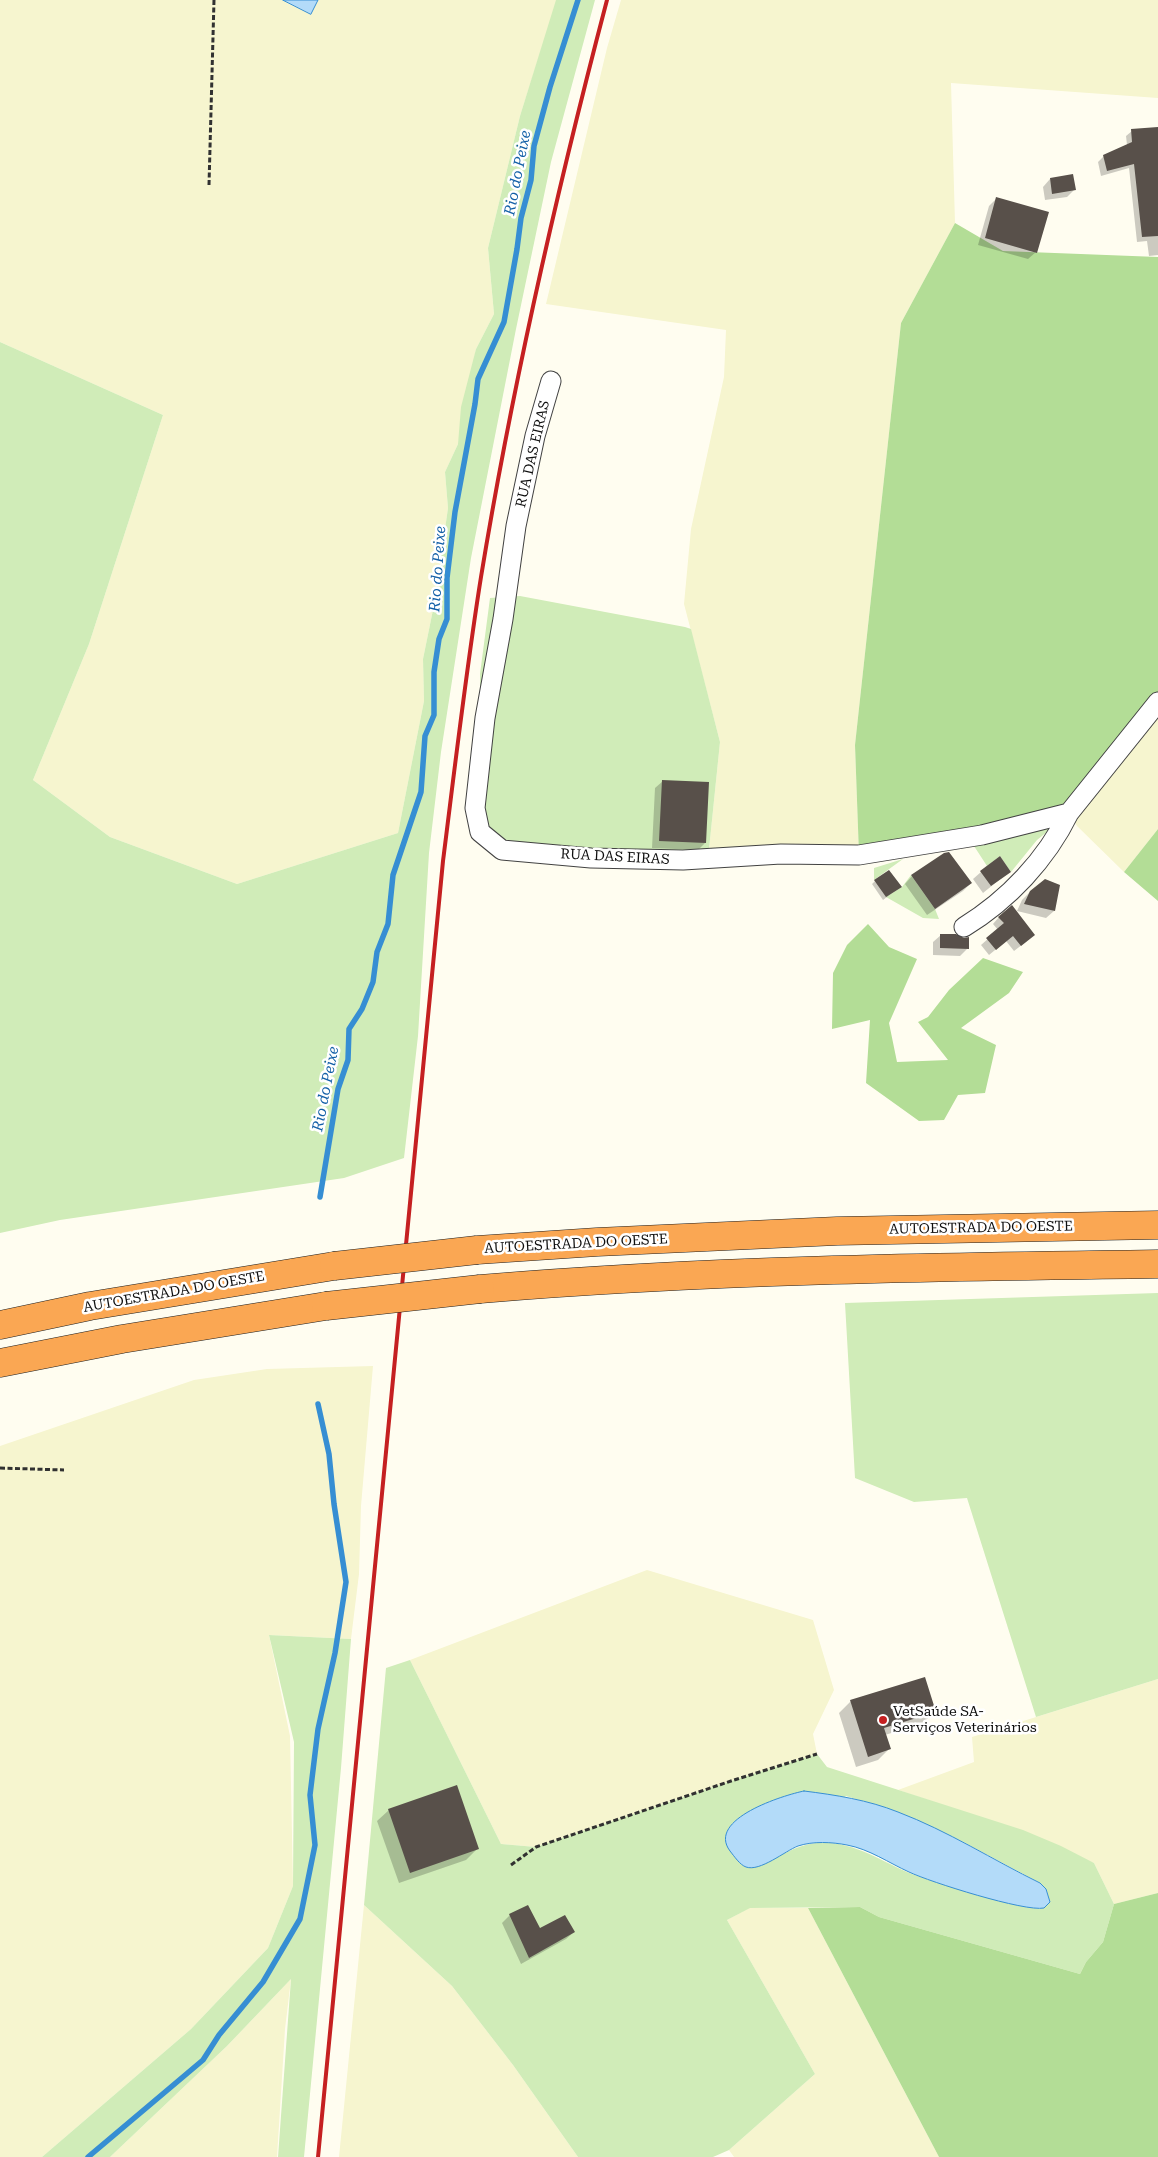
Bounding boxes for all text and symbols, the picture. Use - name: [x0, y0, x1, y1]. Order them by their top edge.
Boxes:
- water label: Rio do Peixe: [501, 129, 535, 217]
- street label: RUA DAS EIRAS: [513, 399, 553, 509]
- water label: Rio do Peixe: [426, 525, 450, 613]
- street label: RUA DAS EIRAS: [560, 846, 670, 868]
- water label: Rio do Peixe: [309, 1045, 343, 1133]
- street label: AUTOESTRADA DO OESTE: [889, 1218, 1073, 1238]
- street label: AUTOESTRADA DO OESTE: [484, 1231, 668, 1257]
- street label: AUTOESTRADA DO OESTE: [82, 1268, 266, 1316]
- place label: VetSaúde SA- Serviços Veterinários: [893, 1704, 1037, 1736]
- marker: VetSaúde SA- Serviços Veterinários: [877, 1714, 889, 1726]

